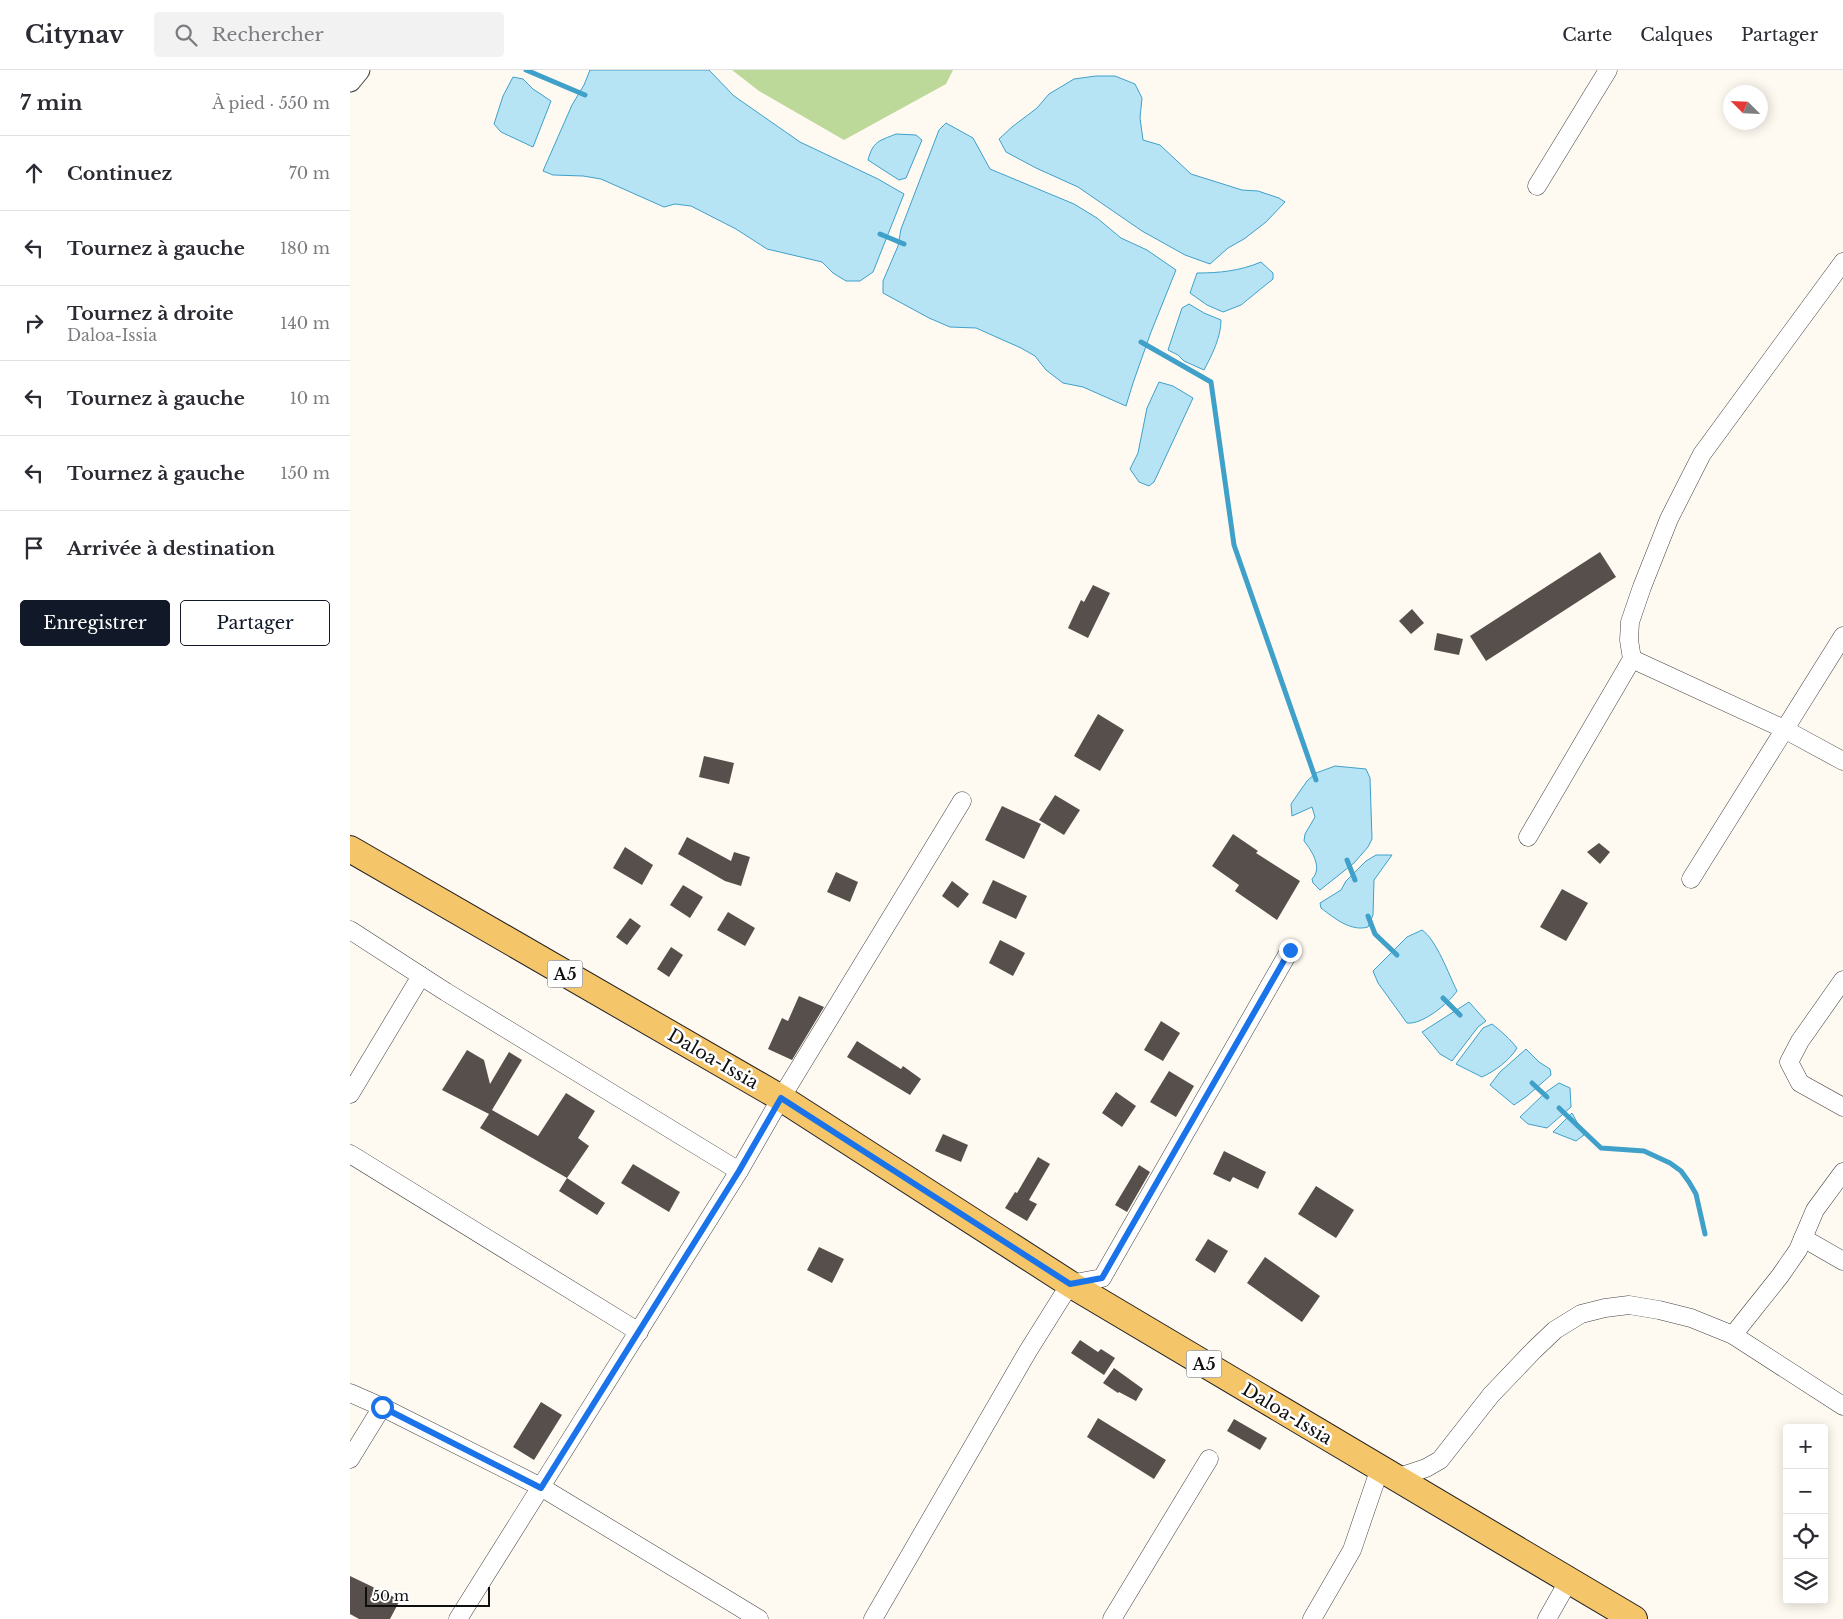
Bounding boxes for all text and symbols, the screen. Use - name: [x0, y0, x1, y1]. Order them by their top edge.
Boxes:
- search box: [154, 12, 504, 57]
- text: Citynav: [25, 20, 124, 49]
- icon: search: [172, 21, 200, 49]
- text: Rechercher: [212, 23, 324, 46]
- text: Carte: [1562, 24, 1612, 46]
- text: Calques: [1640, 24, 1713, 46]
- text: Partager: [1741, 24, 1818, 46]
- north arrow: [1723, 85, 1768, 130]
- text: 7 min: [20, 90, 83, 116]
- text: À pied · 550 m: [212, 93, 330, 113]
- icon: ahead: [20, 159, 48, 187]
- text: Continuez: [67, 162, 172, 185]
- text: 70 m: [289, 163, 330, 183]
- icon: left: [20, 234, 48, 262]
- text: Tournez à gauche: [67, 237, 245, 260]
- text: 180 m: [280, 238, 330, 258]
- text: Tournez à droite: [67, 302, 234, 325]
- icon: right: [20, 309, 48, 337]
- text: 140 m: [280, 313, 330, 333]
- text: Daloa-Issia: [67, 325, 157, 345]
- icon: left: [20, 384, 48, 412]
- text: Tournez à gauche: [67, 387, 245, 410]
- text: 10 m: [290, 388, 330, 408]
- icon: left: [20, 459, 48, 487]
- text: Tournez à gauche: [67, 462, 245, 485]
- text: 150 m: [281, 463, 330, 483]
- icon: arrive: [20, 534, 48, 562]
- text: Arrivée à destination: [67, 537, 275, 560]
- button: Enregistrer: [20, 600, 170, 646]
- button: Partager: [180, 600, 330, 646]
- route end: [1279, 939, 1302, 962]
- road number: A5: [548, 961, 582, 988]
- street label: Daloa-Issia: [664, 1024, 762, 1094]
- road number: A5: [1186, 1350, 1222, 1378]
- street label: Daloa-Issia: [1238, 1378, 1336, 1450]
- route start: [371, 1396, 394, 1419]
- map controls: [1783, 1424, 1828, 1604]
- button: +: [1783, 1424, 1828, 1469]
- button: −: [1783, 1469, 1828, 1514]
- button: locate: [1783, 1514, 1828, 1559]
- button: layers: [1783, 1559, 1828, 1604]
- scale bar: [365, 1584, 490, 1607]
- text: 50 m: [372, 1587, 409, 1605]

